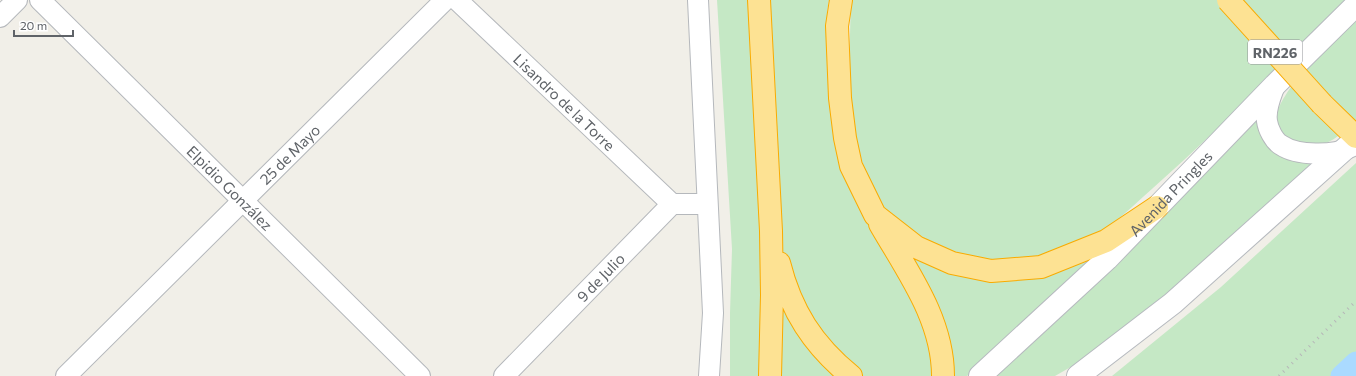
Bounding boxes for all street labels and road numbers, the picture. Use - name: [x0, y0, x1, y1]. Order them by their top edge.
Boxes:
- road number: RN226: [1248, 40, 1302, 64]
- street label: Lisandro de la Torre: [510, 50, 619, 154]
- street label: 25 de Mayo: [256, 120, 324, 188]
- street label: Elpidio González: [183, 142, 276, 234]
- street label: Avenida Pringles: [1125, 147, 1216, 240]
- street label: 9 de Julio: [573, 249, 628, 305]

